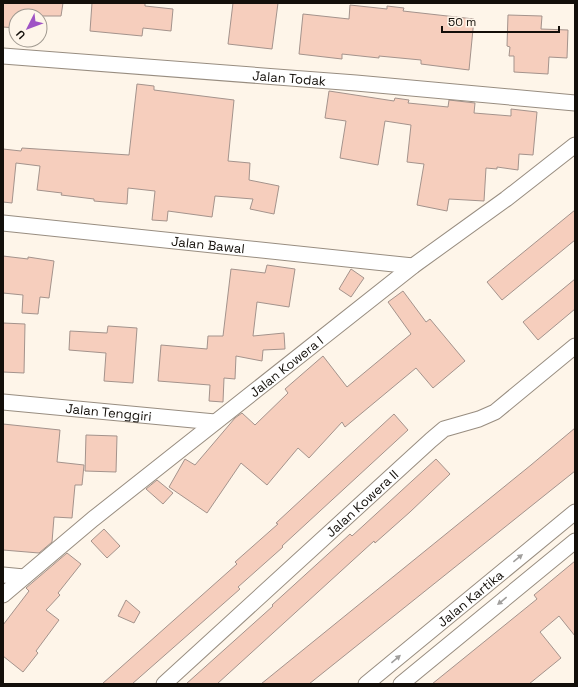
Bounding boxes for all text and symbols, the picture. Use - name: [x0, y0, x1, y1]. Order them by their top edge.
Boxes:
- north arrow: [8, 8, 48, 48]
- scale bar: [442, 8, 559, 34]
- text: 50 m: [448, 14, 476, 30]
- text: U: [13, 27, 28, 42]
- street label: Jalan Todak: [252, 67, 327, 89]
- street label: Jalan Bawal: [170, 232, 245, 257]
- street label: Jalan Kowera I: [246, 332, 326, 401]
- street label: Jalan Tenggiri: [65, 399, 152, 424]
- street label: Jalan Kowera II: [322, 466, 402, 541]
- one-way arrow: [512, 554, 523, 563]
- street label: Jalan Kartika: [434, 566, 507, 630]
- one-way arrow: [496, 597, 507, 606]
- one-way arrow: [391, 655, 402, 664]

